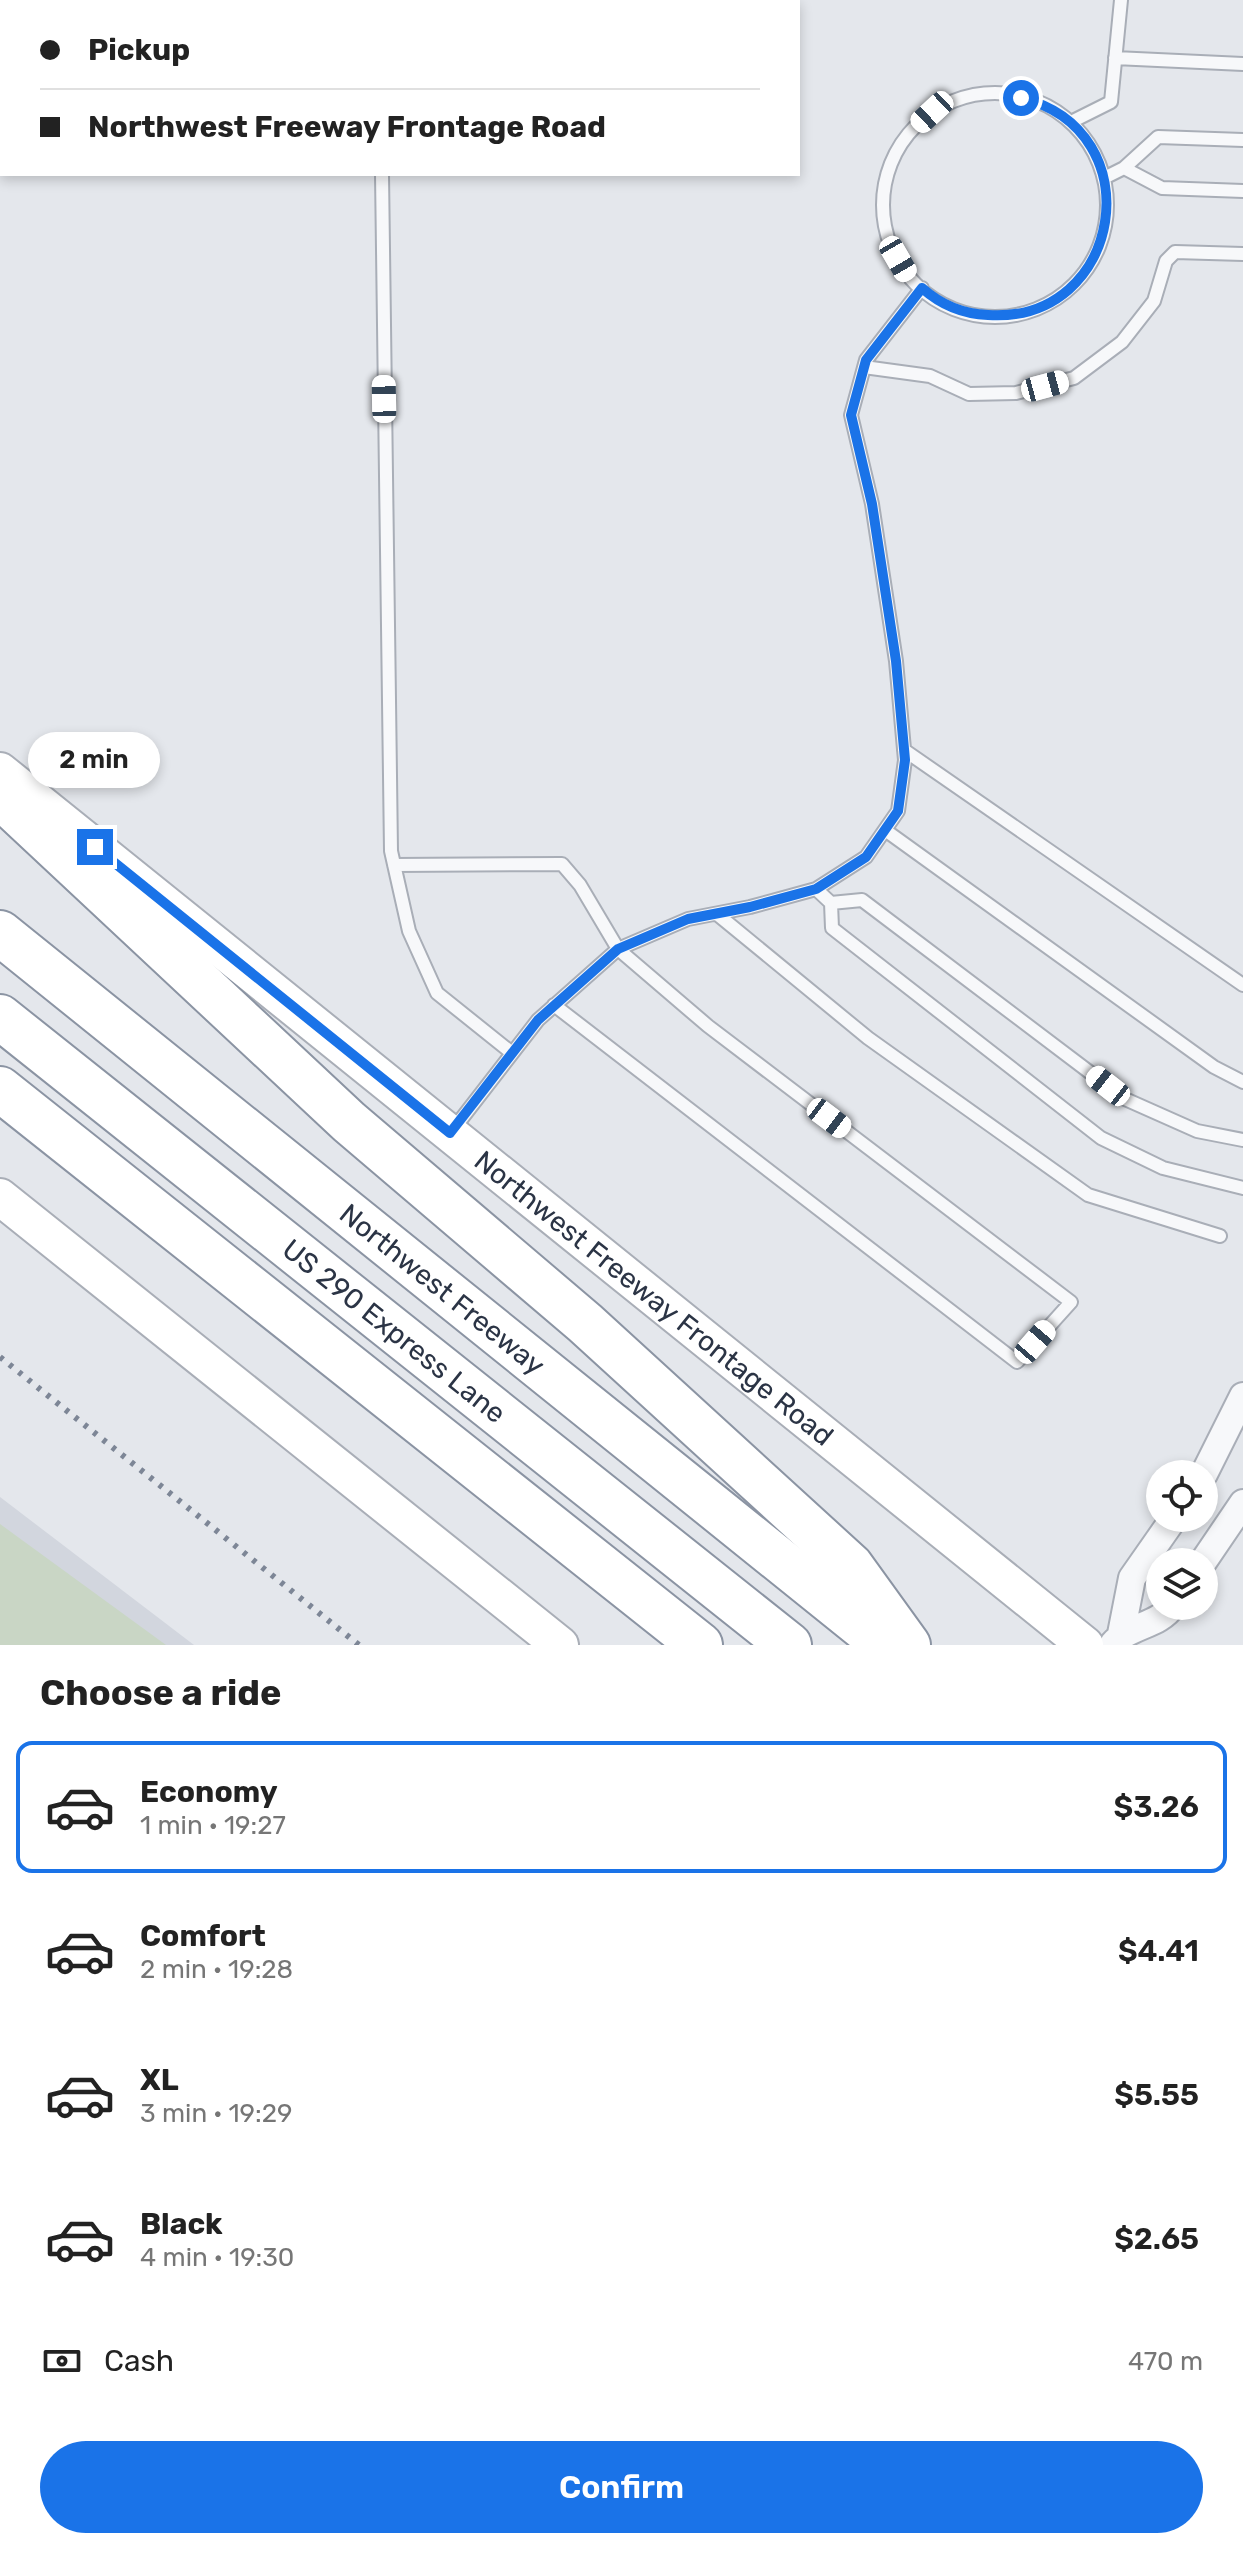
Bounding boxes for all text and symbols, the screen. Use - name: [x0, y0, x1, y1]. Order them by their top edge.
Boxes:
- text: Pickup: [88, 32, 190, 68]
- route start: [1003, 80, 1039, 116]
- car: [906, 87, 958, 137]
- text: Northwest Freeway Frontage Road: [88, 109, 606, 145]
- car: [876, 232, 920, 286]
- car: [1019, 368, 1071, 404]
- car: [372, 375, 396, 423]
- callout: 2 min: [29, 731, 161, 787]
- text: 2 min: [59, 744, 129, 775]
- route end: [77, 829, 113, 865]
- car: [1082, 1062, 1134, 1110]
- car: [803, 1094, 855, 1142]
- street label: Northwest Freeway Frontage Road: [468, 1144, 840, 1452]
- street label: Northwest Freeway: [333, 1197, 552, 1381]
- street label: US 290 Express Lane: [276, 1232, 513, 1430]
- car: [1010, 1316, 1060, 1368]
- map controls: [1146, 1460, 1218, 1620]
- button: locate: [1146, 1460, 1218, 1532]
- button: layers: [1146, 1548, 1218, 1620]
- text: Choose a ride: [40, 1671, 281, 1714]
- icon: car: [44, 1771, 116, 1843]
- text: Economy: [140, 1774, 278, 1810]
- text: $3.26: [1114, 1789, 1199, 1825]
- text: 1 min · 19:27: [140, 1810, 286, 1841]
- icon: car: [44, 1915, 116, 1987]
- text: Comfort: [140, 1918, 266, 1954]
- text: $4.41: [1118, 1933, 1199, 1969]
- text: 2 min · 19:28: [140, 1954, 293, 1985]
- icon: car: [44, 2059, 116, 2131]
- text: XL: [140, 2062, 179, 2098]
- text: $5.55: [1114, 2077, 1199, 2113]
- text: 3 min · 19:29: [140, 2098, 292, 2129]
- icon: car: [44, 2203, 116, 2275]
- text: Black: [140, 2206, 223, 2242]
- text: $2.65: [1114, 2221, 1199, 2257]
- text: 4 min · 19:30: [140, 2242, 294, 2273]
- icon: cash: [40, 2339, 84, 2383]
- text: Cash: [104, 2343, 174, 2379]
- text: 470 m: [1128, 2346, 1203, 2377]
- button: Confirm: [40, 2441, 1203, 2533]

